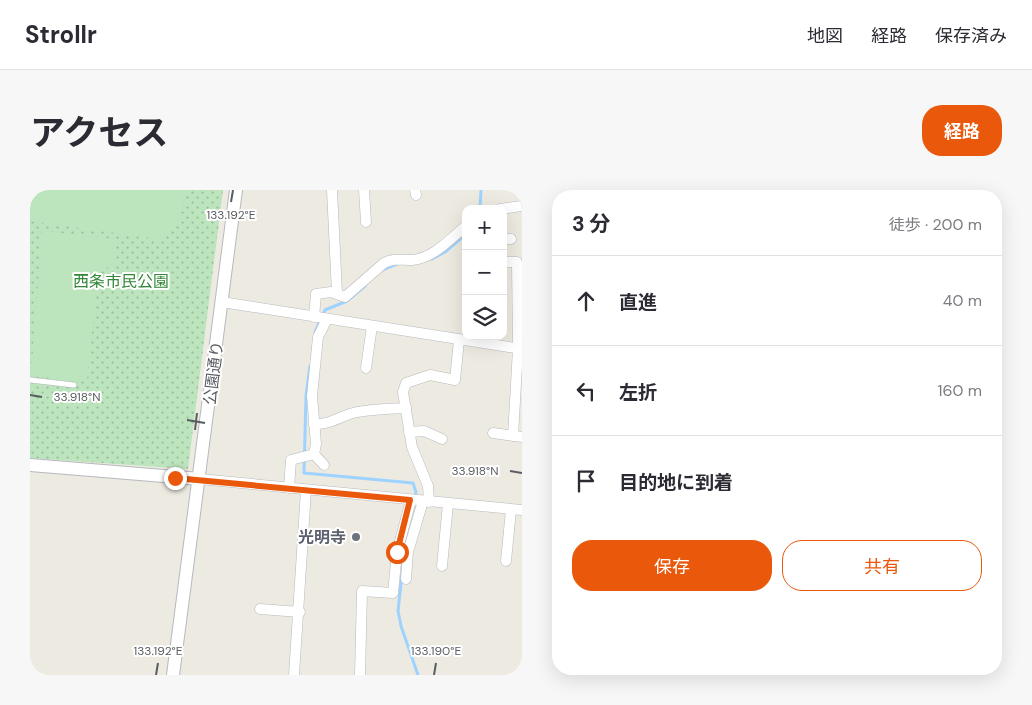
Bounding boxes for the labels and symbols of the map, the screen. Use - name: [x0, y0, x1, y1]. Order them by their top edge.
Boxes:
- text: 133.192°E: [207, 207, 256, 223]
- park label: 西条市民公園: [73, 271, 169, 292]
- street label: 公園通り: [199, 340, 228, 406]
- text: 33.918°N: [54, 389, 100, 405]
- text: 33.918°N: [452, 463, 498, 479]
- route end: [164, 467, 187, 490]
- place label: 光明寺: [298, 527, 346, 548]
- marker: 光明寺: [350, 531, 362, 543]
- route start: [386, 541, 409, 564]
- text: 133.192°E: [134, 643, 183, 659]
- text: 133.190°E: [411, 643, 461, 659]

